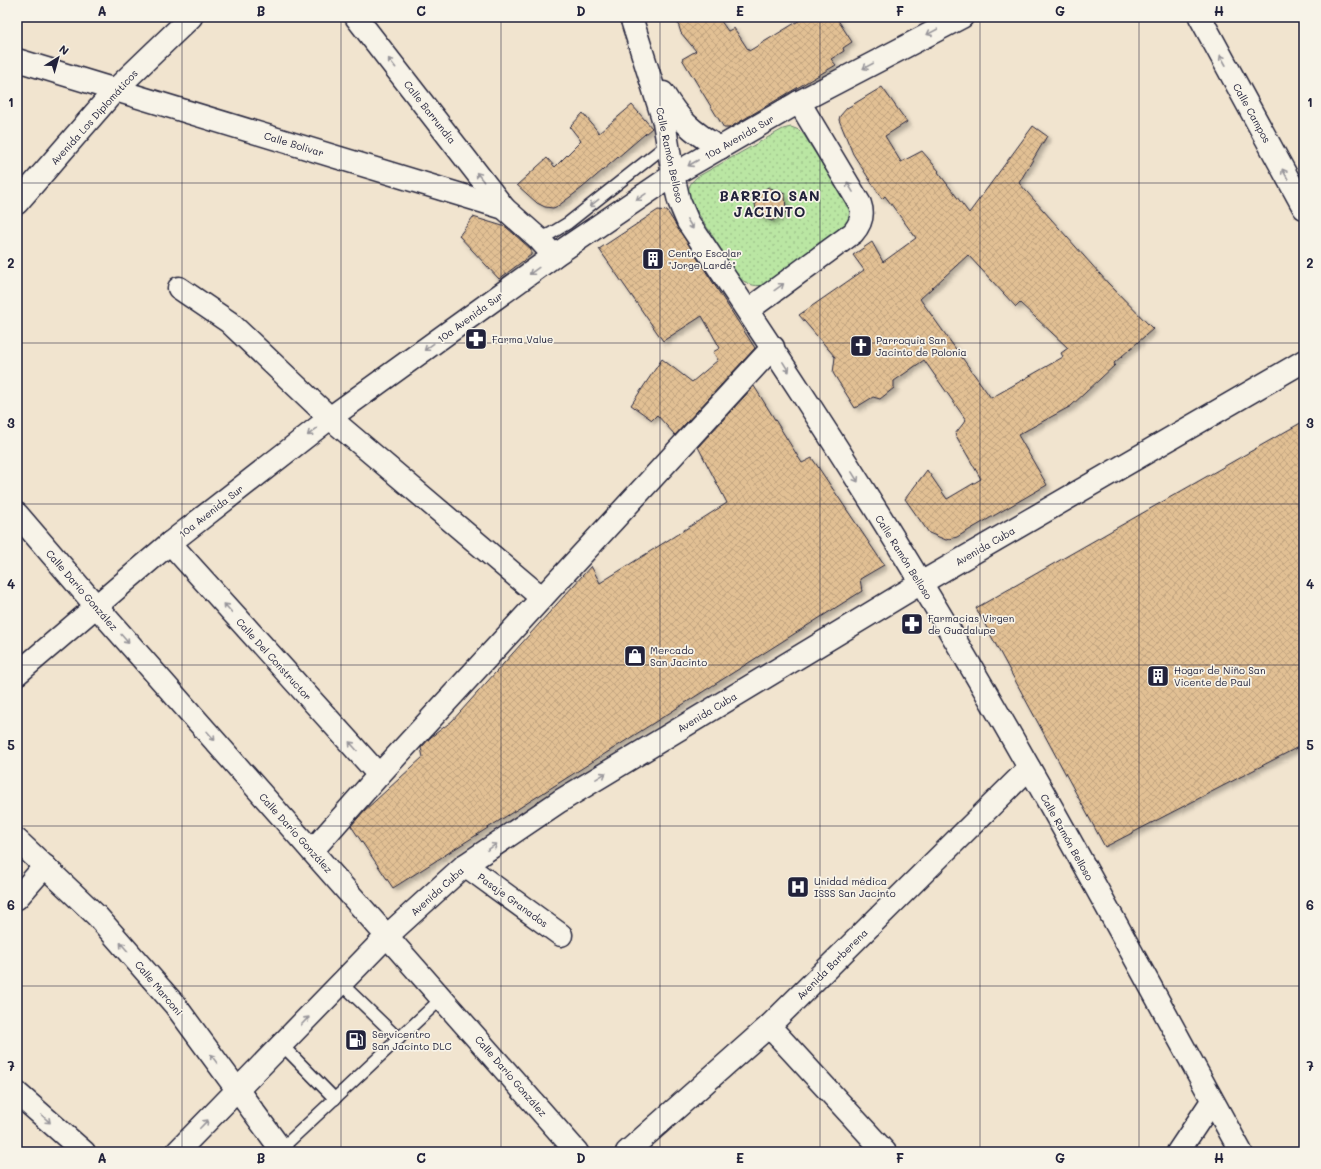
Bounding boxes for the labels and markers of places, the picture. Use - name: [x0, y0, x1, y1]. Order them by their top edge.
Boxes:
- building icon: Centro Escolar "Jorge Lardé": [640, 246, 666, 272]
- place label: Centro Escolar "Jorge Lardé": [668, 246, 742, 272]
- pharmacy icon: Farma Value: [463, 326, 489, 352]
- place label: Farma Value: [492, 332, 553, 346]
- church icon: Parroquia San Jacinto de Polonia: [848, 333, 874, 359]
- place label: Parroquia San Jacinto de Polonia: [876, 333, 967, 359]
- pharmacy icon: Farmacias Virgen de Guadalupe: [899, 611, 925, 637]
- place label: Farmacias Virgen de Guadalupe: [928, 611, 1014, 637]
- shop icon: Mercado San Jacinto: [622, 643, 648, 669]
- place label: Mercado San Jacinto: [650, 643, 707, 669]
- building icon: Hogar de Niño San Vicente de Paul: [1145, 663, 1171, 689]
- place label: Hogar de Niño San Vicente de Paul: [1174, 663, 1266, 689]
- hospital icon: Unidad médica ISSS San Jacinto: [785, 874, 811, 900]
- place label: Unidad médica ISSS San Jacinto: [814, 874, 896, 900]
- fuel station icon: Servicentro San Jacinto DLC: [343, 1027, 369, 1053]
- place label: Servicentro San Jacinto DLC: [372, 1027, 452, 1053]

